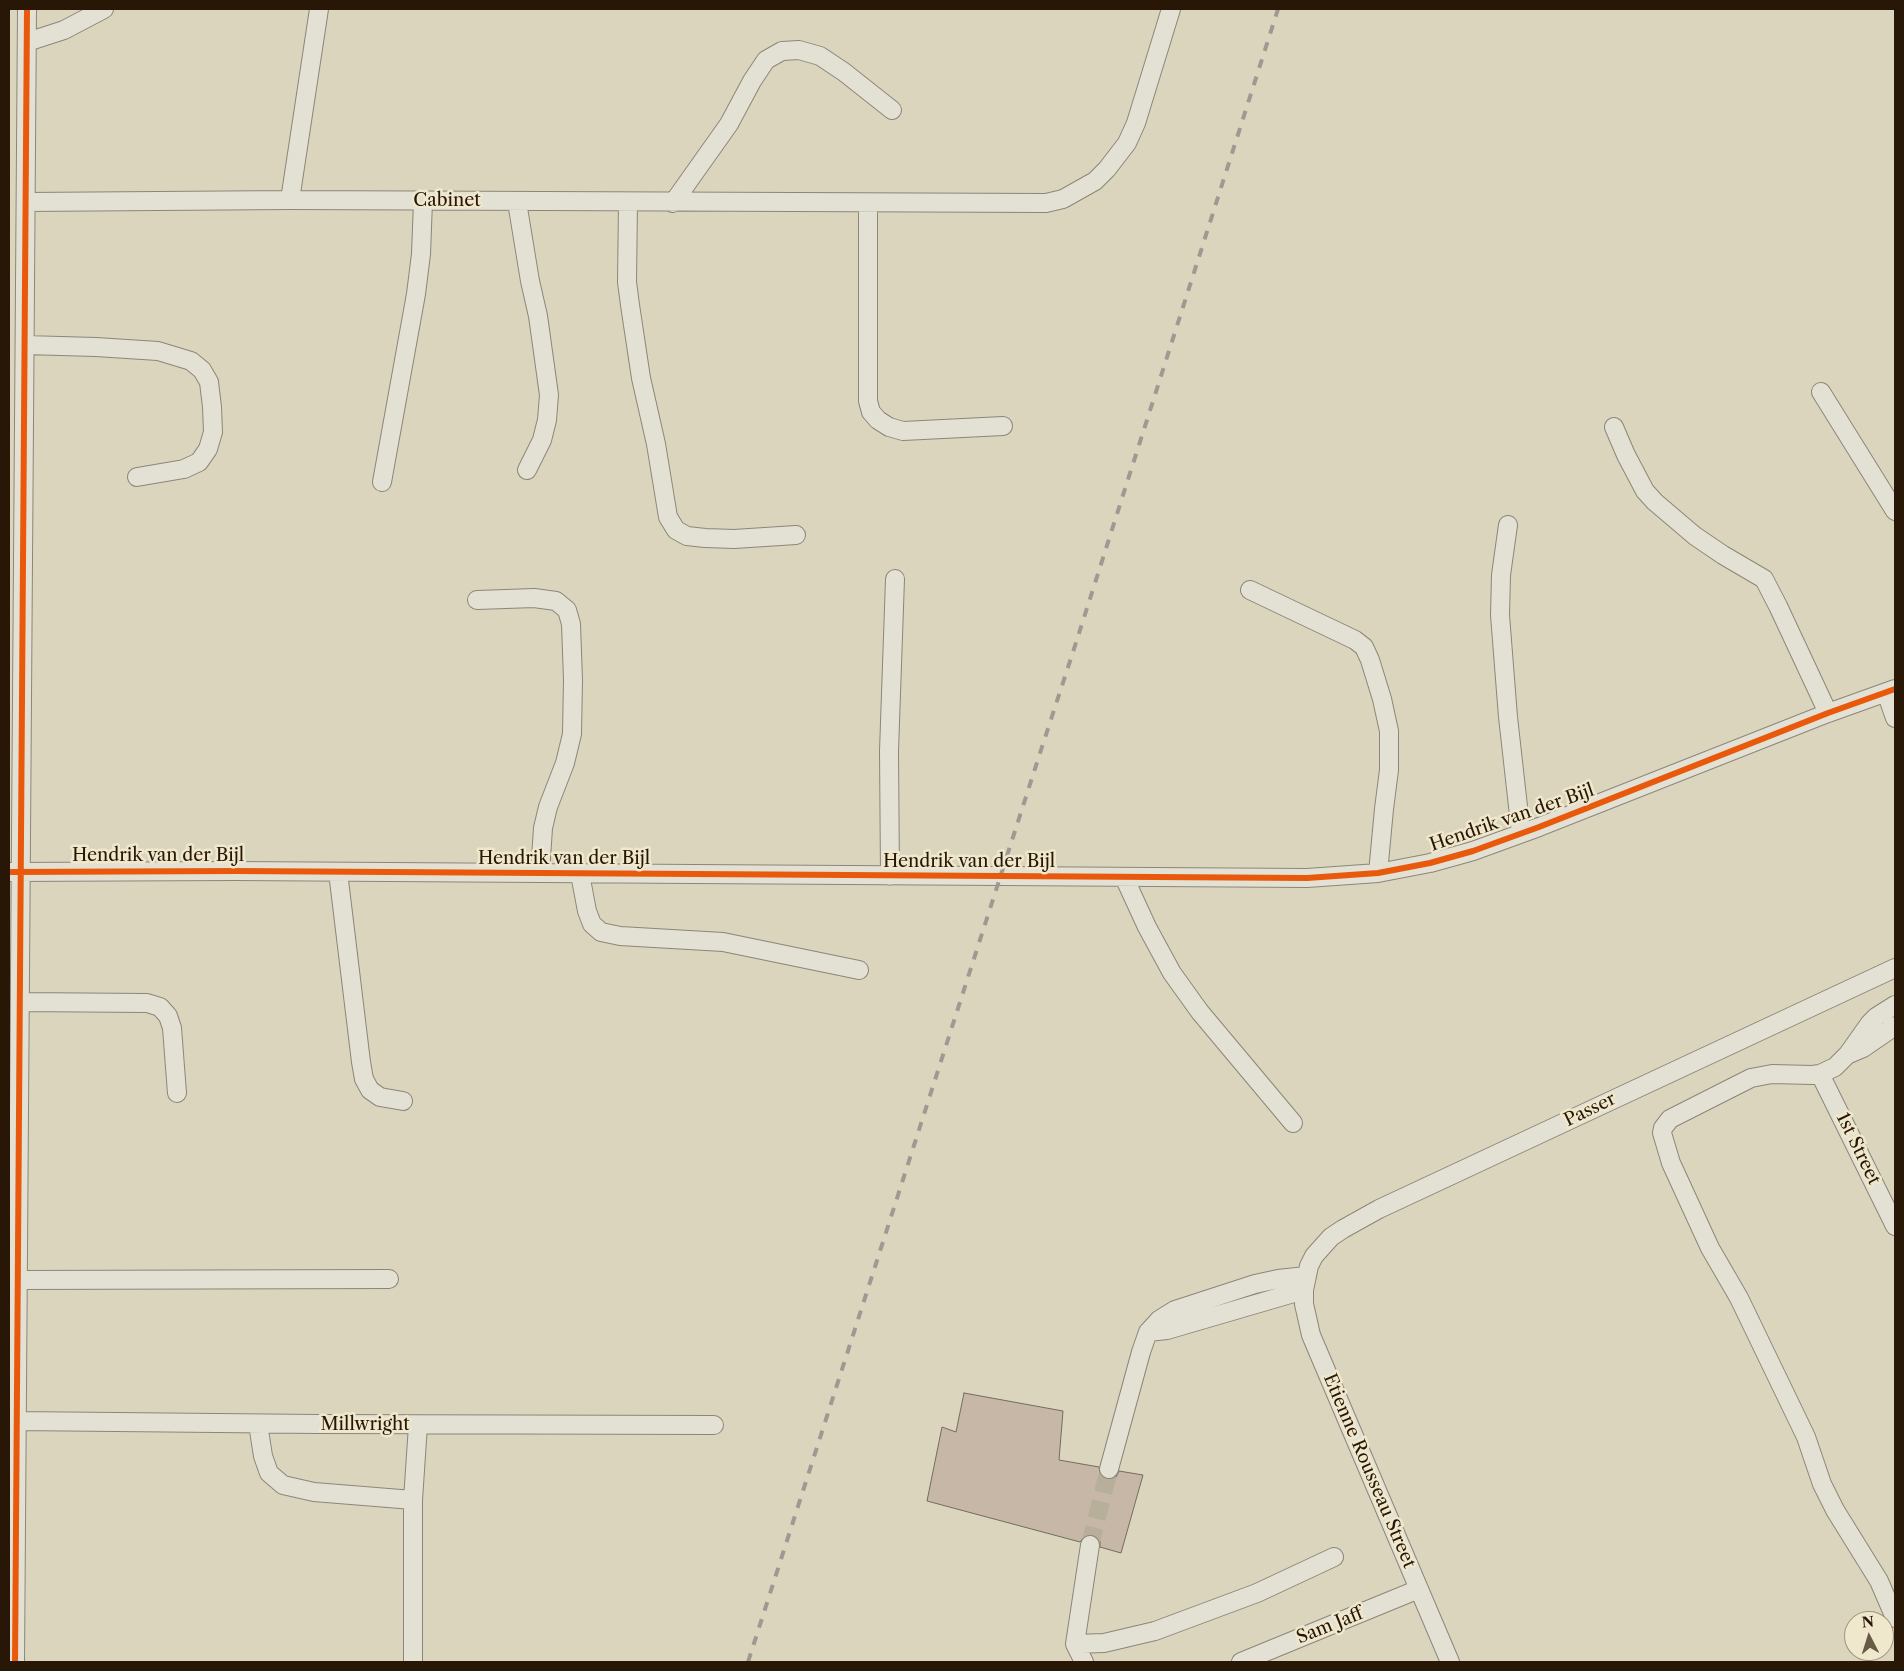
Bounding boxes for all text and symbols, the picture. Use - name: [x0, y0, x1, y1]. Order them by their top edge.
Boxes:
- street label: Cabinet: [413, 190, 481, 212]
- street label: Hendrik van der Bijl: [1427, 780, 1597, 856]
- street label: Hendrik van der Bijl: [72, 845, 244, 867]
- street label: Hendrik van der Bijl: [478, 848, 650, 870]
- street label: Hendrik van der Bijl: [883, 851, 1055, 873]
- street label: Passer: [1561, 1088, 1619, 1132]
- street label: 1st Street: [1831, 1109, 1885, 1189]
- street label: Etienne Rousseau Street: [1318, 1371, 1420, 1571]
- street label: Millwright: [320, 1414, 410, 1436]
- street label: Sam Jaff: [1294, 1603, 1366, 1649]
- north arrow: [1844, 1611, 1894, 1661]
- text: N: [1861, 1613, 1875, 1632]

